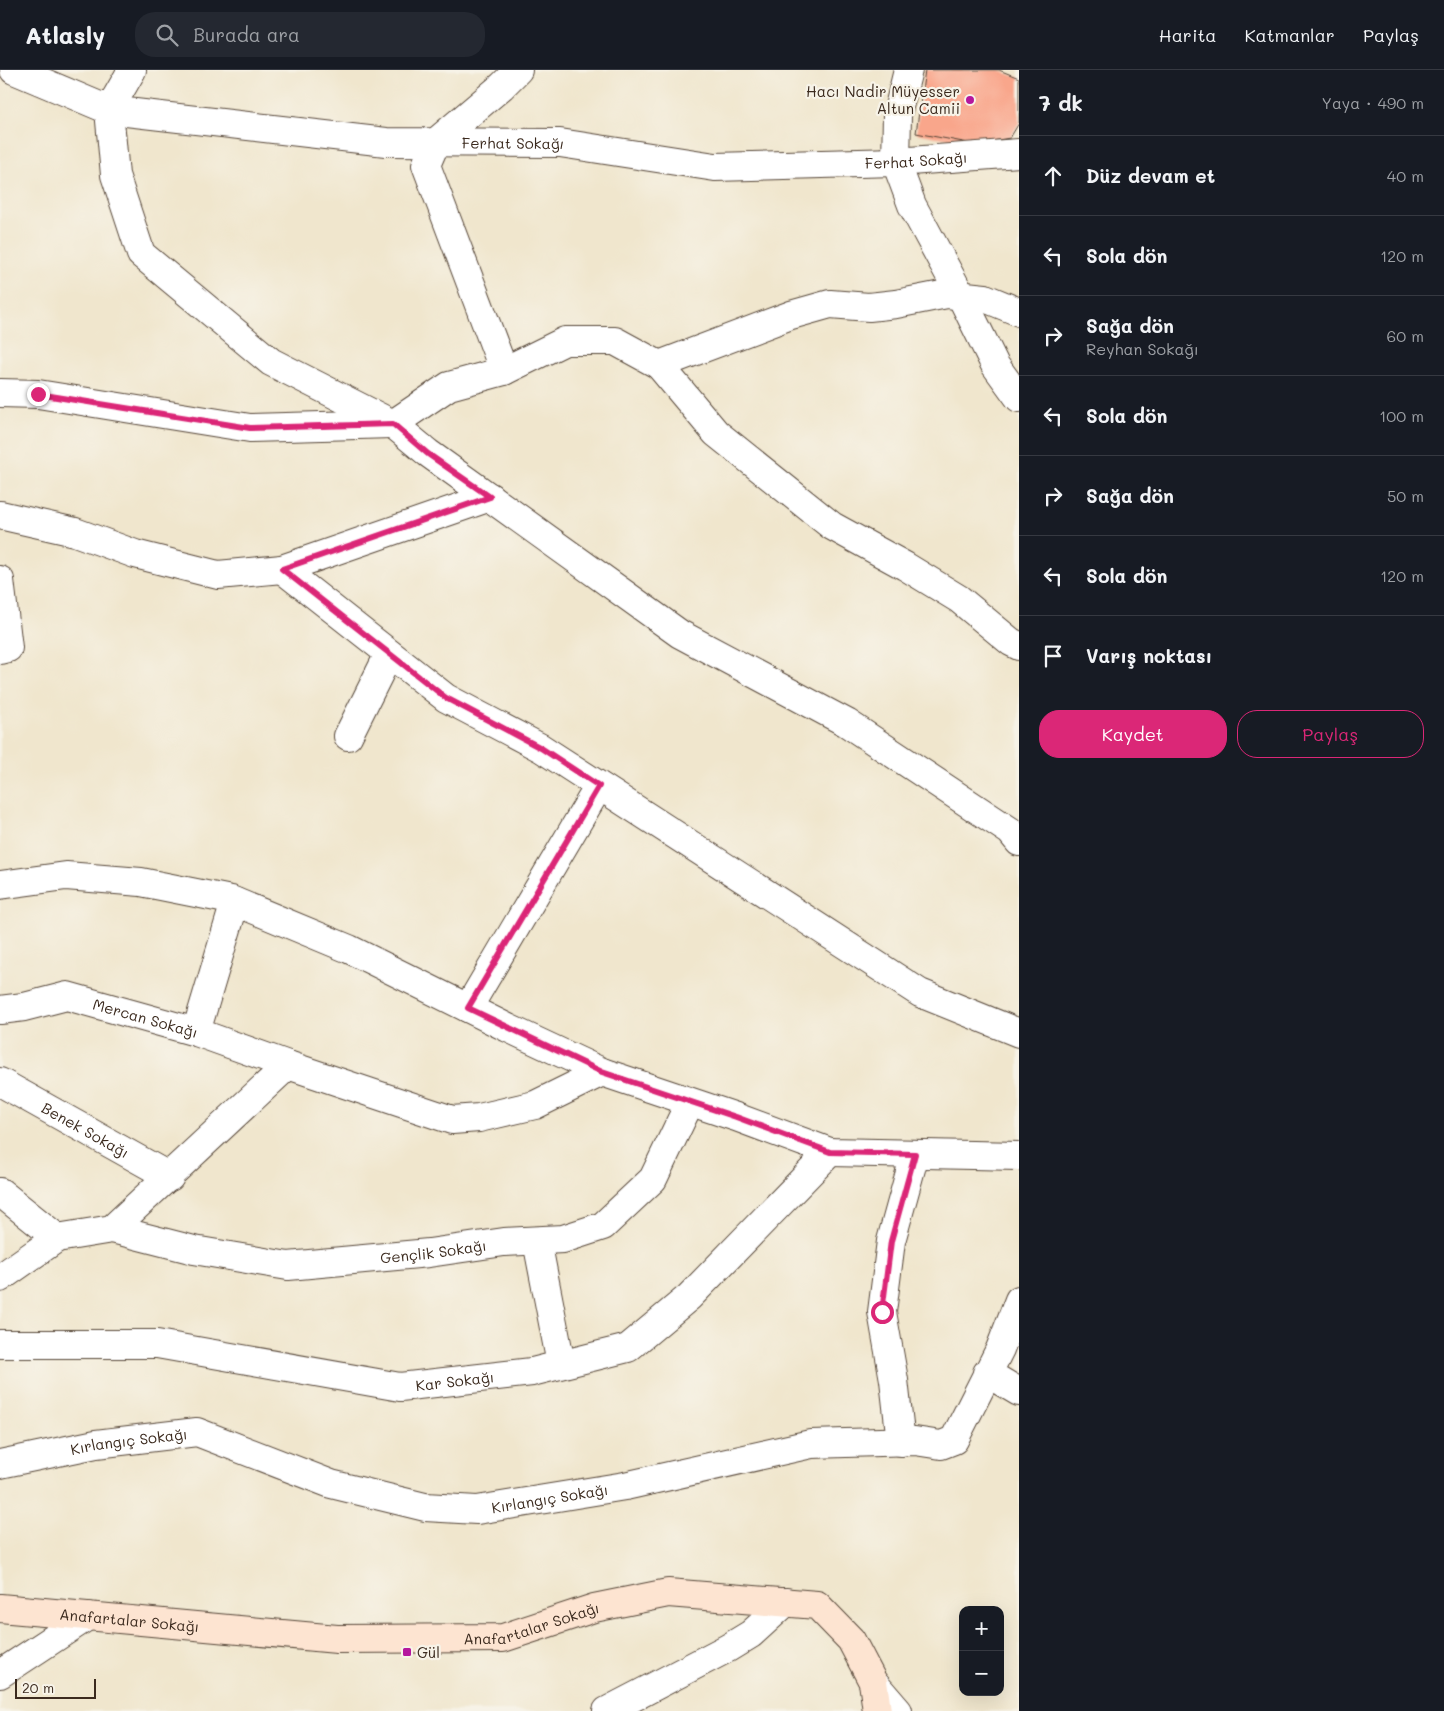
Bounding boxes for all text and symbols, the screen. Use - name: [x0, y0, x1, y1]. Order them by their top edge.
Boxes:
- search box: [135, 12, 485, 57]
- text: Atlasly: [25, 19, 105, 50]
- icon: search: [153, 21, 181, 49]
- text: Burada ara: [193, 22, 300, 47]
- text: Harita: [1159, 23, 1217, 47]
- text: Katmanlar: [1245, 23, 1335, 47]
- text: Paylaş: [1363, 23, 1419, 47]
- place label: Hacı Nadir Müyesser Altun Camii: [806, 81, 960, 118]
- text: 7 dk: [1039, 89, 1083, 116]
- text: Yaya · 490 m: [1321, 92, 1424, 113]
- marker: Hacı Nadir Müyesser Altun Camii: [964, 94, 976, 106]
- street label: Ferhat Sokağı: [462, 132, 566, 154]
- street label: Ferhat Sokağı: [865, 147, 968, 173]
- icon: ahead: [1039, 162, 1067, 190]
- text: Düz devam et: [1086, 163, 1215, 188]
- text: 40 m: [1387, 165, 1424, 186]
- icon: left: [1039, 242, 1067, 270]
- text: Sola dön: [1086, 243, 1168, 268]
- text: 120 m: [1380, 245, 1424, 266]
- text: Sağa dön: [1086, 313, 1174, 338]
- icon: right: [1039, 322, 1067, 350]
- text: 60 m: [1387, 325, 1424, 346]
- text: Reyhan Sokağı: [1086, 338, 1199, 359]
- route end: [27, 383, 50, 406]
- icon: left: [1039, 402, 1067, 430]
- text: Sola dön: [1086, 403, 1168, 428]
- text: 100 m: [1379, 405, 1424, 426]
- icon: right: [1039, 482, 1067, 510]
- text: Sağa dön: [1086, 483, 1174, 508]
- text: 50 m: [1387, 485, 1424, 506]
- icon: left: [1039, 562, 1067, 590]
- text: Sola dön: [1086, 563, 1168, 588]
- text: 120 m: [1380, 565, 1424, 586]
- icon: arrive: [1039, 642, 1067, 670]
- text: Varış noktası: [1086, 643, 1212, 668]
- button: Kaydet: [1039, 710, 1227, 758]
- button: Paylaş: [1237, 710, 1424, 758]
- street label: Mercan Sokağı: [91, 994, 200, 1042]
- street label: Benek Sokağı: [38, 1097, 133, 1162]
- street label: Gençlik Sokağı: [379, 1235, 488, 1267]
- route start: [871, 1301, 894, 1324]
- street label: Kar Sokağı: [415, 1366, 495, 1395]
- street label: Kırlangıç Sokağı: [68, 1423, 188, 1459]
- street label: Kırlangıç Sokağı: [490, 1479, 610, 1518]
- street label: Anafartalar Sokağı: [463, 1597, 601, 1648]
- street label: Anafartalar Sokağı: [59, 1604, 200, 1636]
- map controls: [959, 1606, 1004, 1696]
- button: +: [959, 1606, 1004, 1651]
- place label: Gül: [417, 1642, 440, 1662]
- marker: Gül: [401, 1646, 413, 1658]
- button: −: [959, 1651, 1004, 1696]
- scale bar: [15, 1676, 96, 1699]
- text: 20 m: [22, 1678, 54, 1697]

